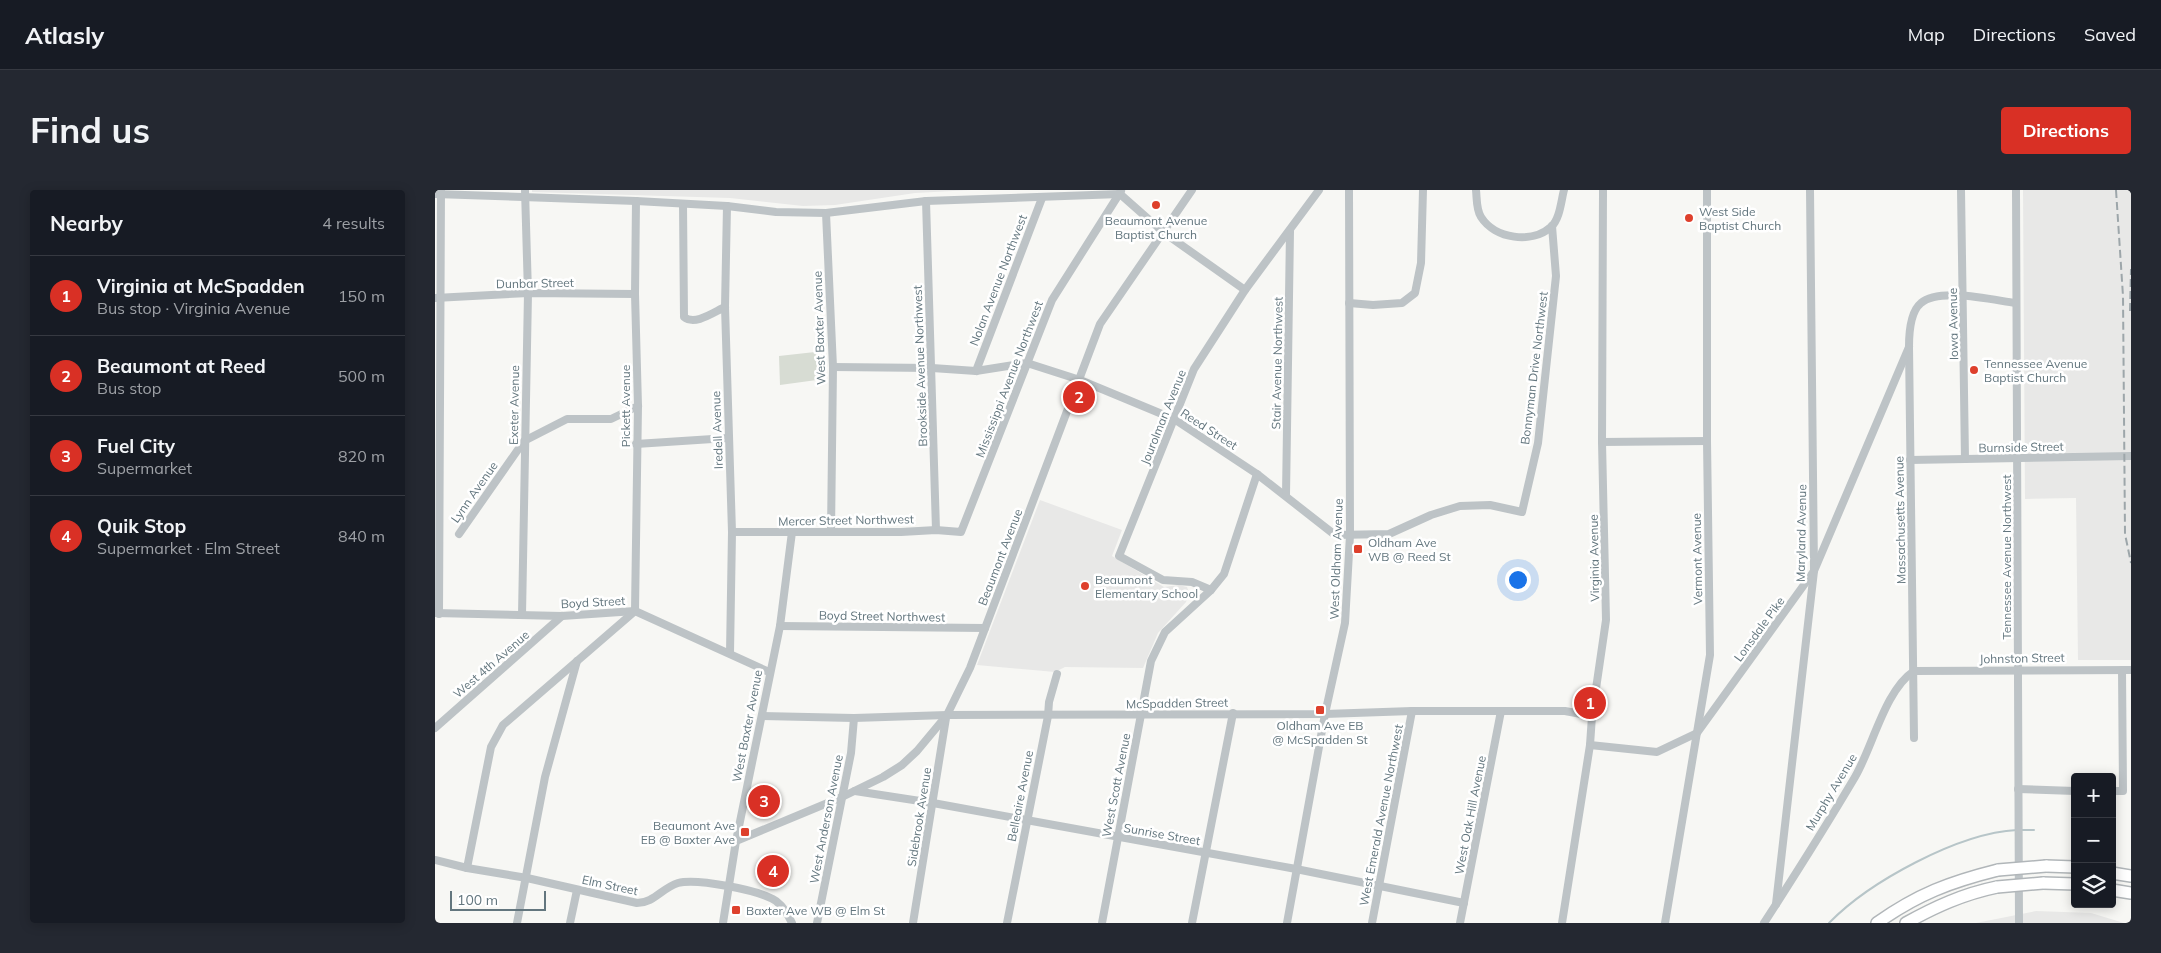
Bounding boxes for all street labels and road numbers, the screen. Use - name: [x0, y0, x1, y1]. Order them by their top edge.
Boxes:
- street label: Nolan Avenue Northwest: [966, 212, 1030, 348]
- street label: West Baxter Avenue: [810, 271, 828, 385]
- street label: Dunbar Street: [496, 275, 574, 291]
- street label: Brookside Avenue Northwest: [910, 285, 930, 447]
- street label: Iowa Avenue: [1945, 288, 1961, 360]
- street label: Bonnyman Drive Northwest: [1517, 291, 1551, 445]
- street label: Stair Avenue Northwest: [1268, 296, 1286, 430]
- street label: Mississippi Avenue Northwest: [972, 299, 1046, 459]
- street label: Exeter Avenue: [506, 365, 522, 445]
- street label: Pickett Avenue: [618, 365, 633, 447]
- street label: Jourolman Avenue: [1137, 367, 1189, 467]
- street label: Iredell Avenue: [708, 391, 726, 469]
- street label: Reed Street: [1178, 405, 1240, 453]
- street label: Burnside Street: [1978, 439, 2064, 455]
- street label: Massachusetts Avenue: [1891, 456, 1909, 584]
- street label: Lynn Avenue: [447, 458, 501, 526]
- street label: Tennessee Avenue Northwest: [1999, 474, 2014, 640]
- street label: Maryland Avenue: [1793, 484, 1809, 582]
- street label: West Oldham Avenue: [1326, 498, 1346, 620]
- street label: Beaumont Avenue: [975, 507, 1025, 607]
- street label: Mercer Street Northwest: [778, 511, 914, 529]
- street label: Vermont Avenue: [1689, 513, 1705, 605]
- street label: Virginia Avenue: [1586, 514, 1602, 602]
- street label: Boyd Street: [560, 593, 626, 611]
- street label: Lonsdale Pike: [1730, 594, 1788, 664]
- street label: Boyd Street Northwest: [819, 607, 945, 625]
- street label: West 4th Avenue: [450, 627, 532, 701]
- street label: Johnston Street: [1979, 650, 2065, 666]
- street label: West Baxter Avenue: [729, 669, 765, 783]
- street label: McSpadden Street: [1126, 695, 1228, 711]
- street label: West Emerald Avenue Northwest: [1356, 723, 1406, 907]
- street label: West Scott Avenue: [1099, 732, 1133, 838]
- street label: Belleaire Avenue: [1004, 749, 1036, 843]
- street label: Murphy Avenue: [1802, 751, 1860, 833]
- street label: West Anderson Avenue: [806, 753, 846, 885]
- street label: West Oak Hill Avenue: [1451, 754, 1489, 876]
- street label: Sidebrook Avenue: [904, 766, 934, 868]
- street label: Sunrise Street: [1123, 820, 1201, 848]
- street label: Elm Street: [581, 872, 639, 898]

